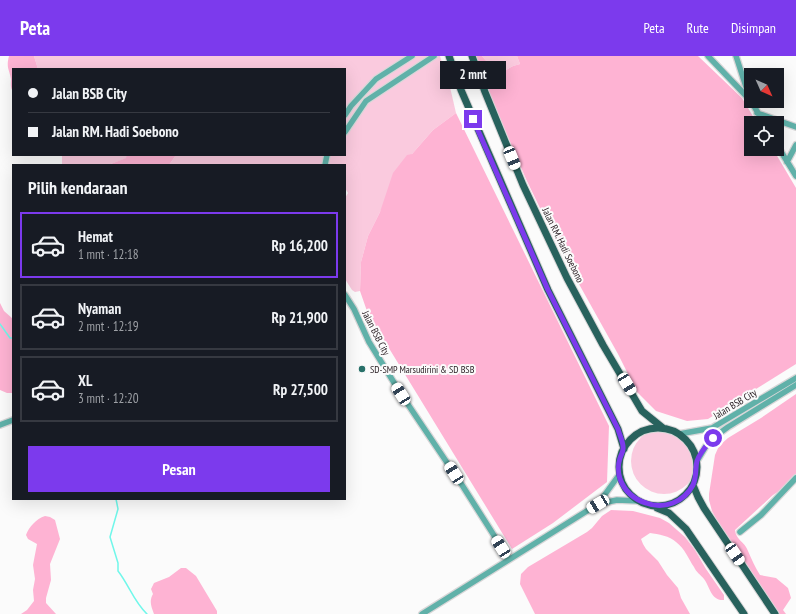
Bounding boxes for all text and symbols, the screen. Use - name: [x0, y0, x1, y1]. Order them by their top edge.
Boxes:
- text: Peta: [20, 16, 50, 40]
- text: Peta: [643, 19, 665, 37]
- text: Rute: [687, 19, 709, 37]
- text: Disimpan: [731, 19, 776, 37]
- callout: 2 mnt: [440, 61, 506, 89]
- text: 2 mnt: [459, 66, 487, 83]
- north arrow: [744, 68, 784, 108]
- map controls: [744, 68, 784, 156]
- text: Jalan BSB City: [52, 84, 127, 103]
- route end: [464, 110, 482, 128]
- button: locate: [744, 116, 784, 156]
- text: Jalan RM. Hadi Soebono: [52, 122, 179, 141]
- car: [502, 145, 522, 171]
- text: Pilih kendaraan: [28, 176, 128, 199]
- street label: Jalan RM. Hadi Soebono: [539, 205, 587, 285]
- icon: car: [30, 227, 66, 263]
- text: Hemat: [78, 227, 113, 246]
- text: Rp 16,200: [272, 236, 328, 255]
- text: 1 mnt · 12:18: [78, 246, 139, 263]
- icon: car: [30, 299, 66, 335]
- text: Nyaman: [78, 299, 121, 318]
- text: Rp 21,900: [272, 308, 328, 327]
- street label: Jalan BSB City: [359, 308, 393, 358]
- text: 2 mnt · 12:19: [78, 318, 139, 335]
- place label: SD-SMP Marsudirini & SD BSB: [370, 363, 475, 376]
- marker: SD-SMP Marsudirini & SD BSB: [357, 364, 367, 374]
- icon: car: [30, 371, 66, 407]
- text: XL: [78, 371, 92, 390]
- car: [616, 371, 638, 397]
- text: Rp 27,500: [273, 380, 328, 399]
- car: [390, 381, 412, 407]
- street label: Jalan BSB City: [710, 386, 759, 423]
- text: 3 mnt · 12:20: [78, 390, 139, 407]
- route start: [704, 429, 722, 447]
- button: Pesan: [28, 446, 330, 492]
- car: [442, 460, 466, 486]
- car: [585, 493, 611, 515]
- car: [490, 534, 512, 560]
- car: [723, 541, 747, 567]

